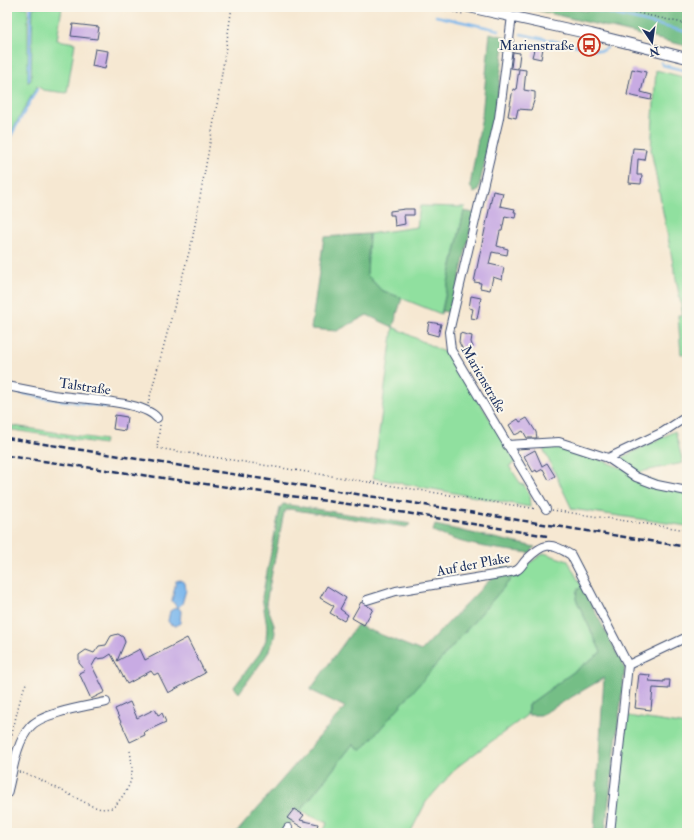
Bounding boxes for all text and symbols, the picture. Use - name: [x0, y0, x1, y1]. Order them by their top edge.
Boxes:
- north arrow: [632, 22, 672, 62]
- bus stop icon: Marienstraße: [576, 32, 602, 58]
- place label: Marienstraße: [499, 37, 574, 54]
- text: N: [647, 44, 661, 59]
- street label: Marienstraße: [457, 343, 510, 416]
- street label: Talstraße: [58, 374, 112, 399]
- street label: Auf der Plake: [434, 549, 511, 580]

